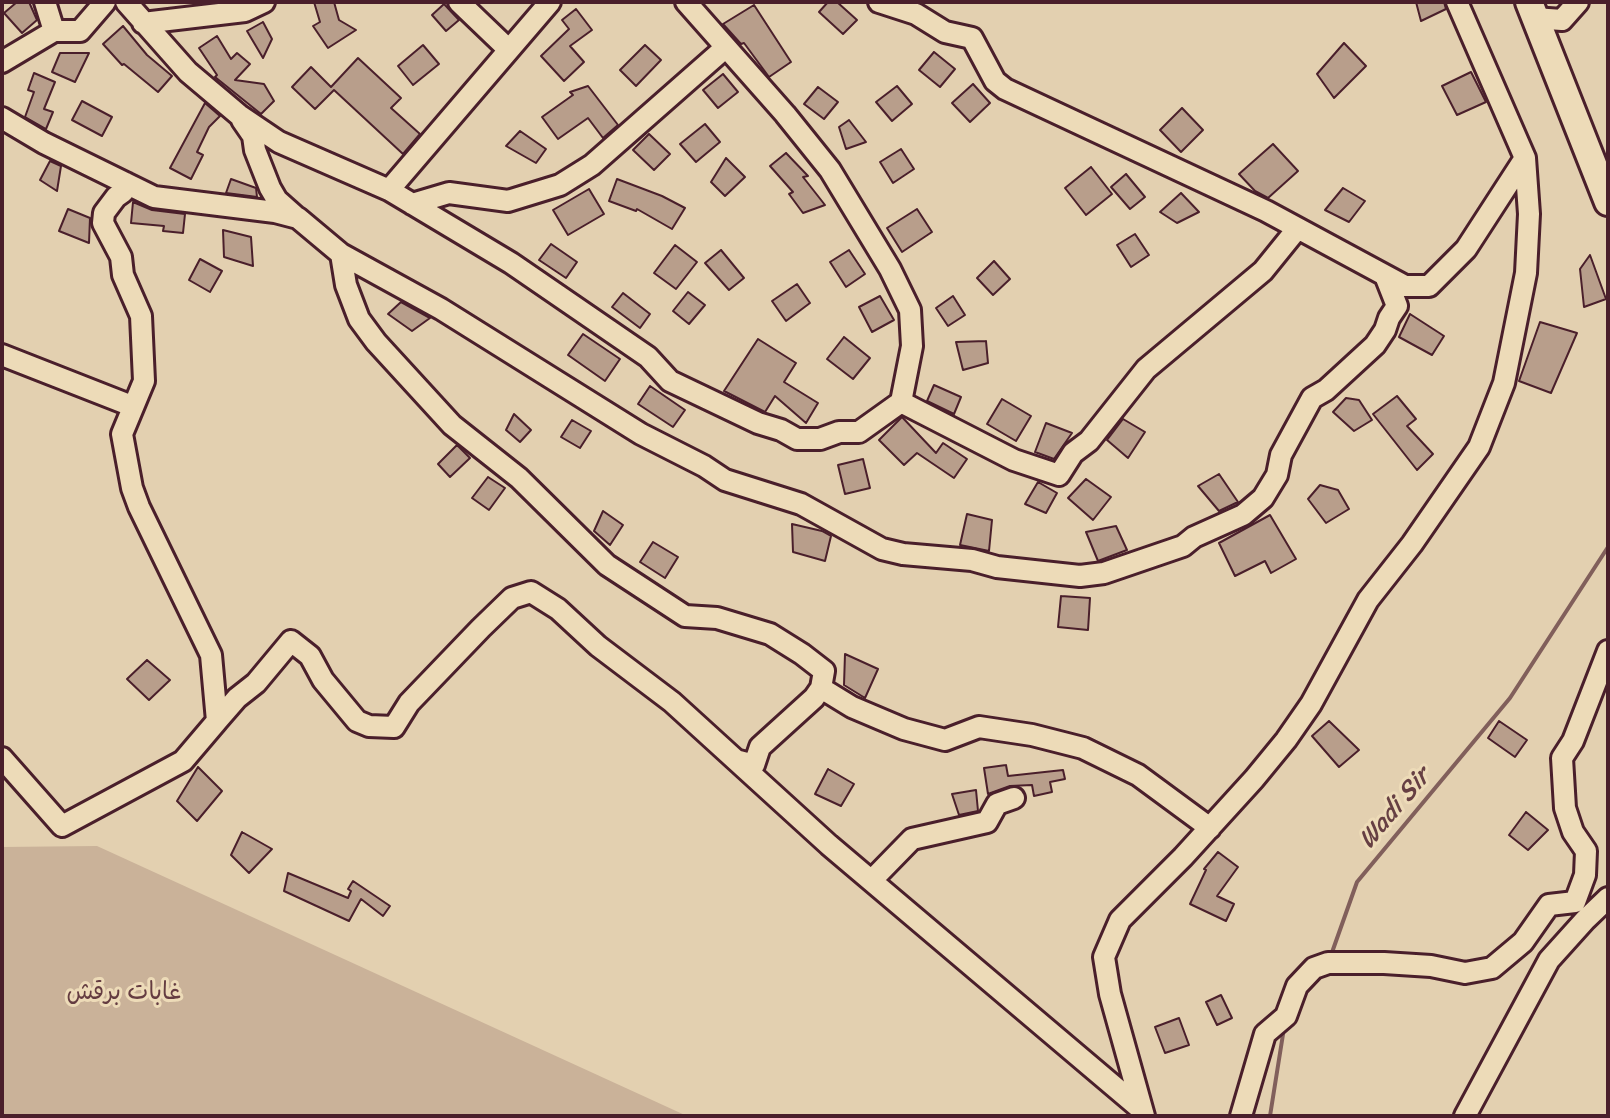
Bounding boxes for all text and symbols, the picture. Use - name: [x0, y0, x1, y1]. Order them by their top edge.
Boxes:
- water label: Wadi Sir: [1353, 763, 1437, 855]
- park label: غابات برقش: [67, 979, 181, 1007]

